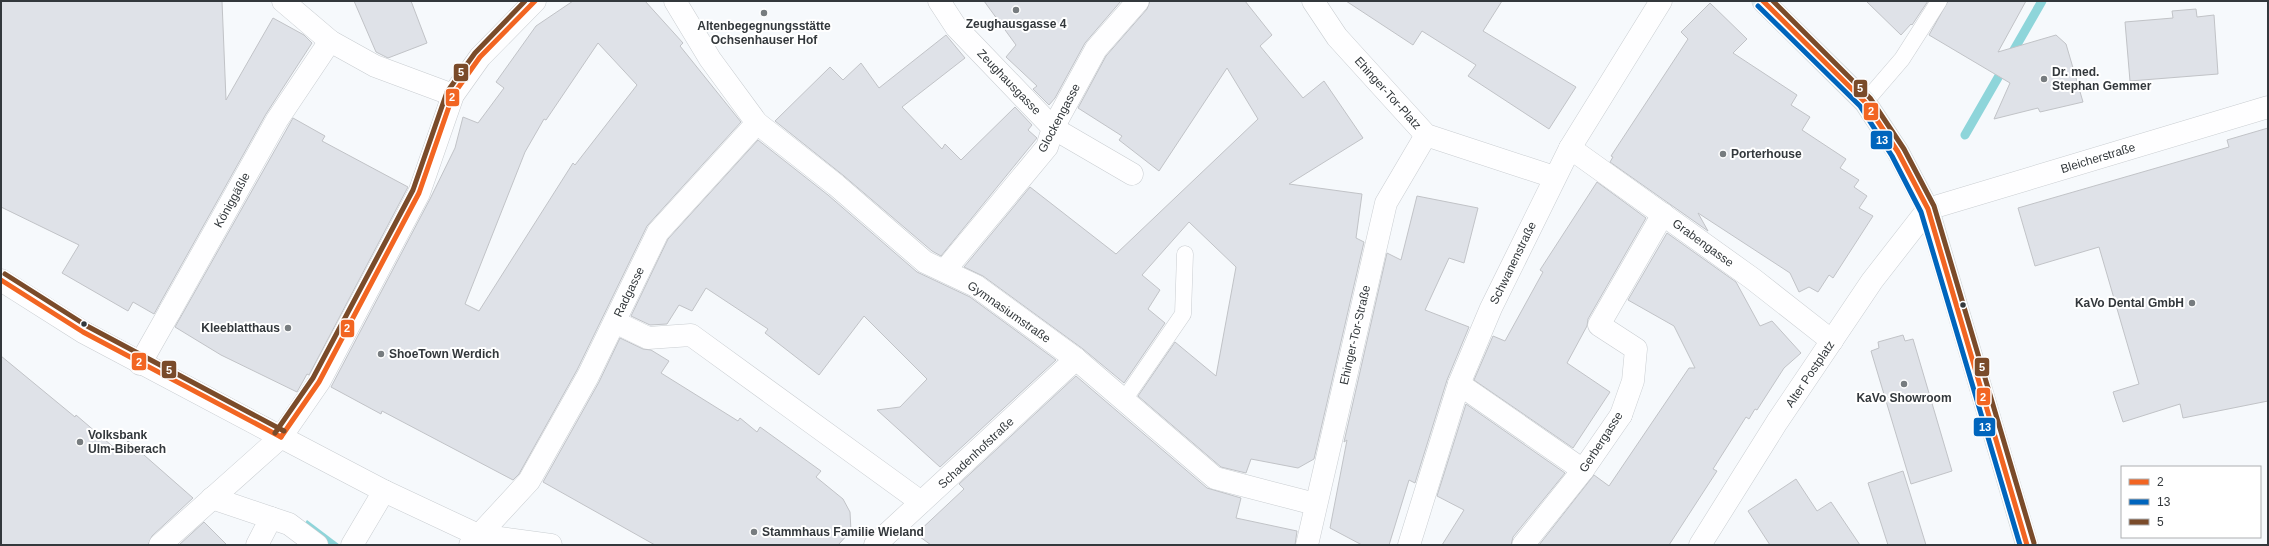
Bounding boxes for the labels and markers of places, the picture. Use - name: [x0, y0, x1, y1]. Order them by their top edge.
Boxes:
- marker: Zeughausgasse 4: [1011, 5, 1021, 15]
- marker: Altenbegegnungsstätte Ochsenhauser Hof: [759, 8, 769, 18]
- place label: Zeughausgasse 4: [966, 17, 1067, 31]
- place label: Altenbegegnungsstätte Ochsenhauser Hof: [697, 19, 831, 47]
- place label: Dr. med. Stephan Gemmer: [2052, 65, 2152, 93]
- marker: Dr. med. Stephan Gemmer: [2039, 74, 2049, 84]
- place label: Porterhouse: [1731, 147, 1802, 161]
- marker: Porterhouse: [1718, 149, 1728, 159]
- place label: KaVo Dental GmbH: [2075, 296, 2184, 310]
- marker: KaVo Dental GmbH: [2187, 298, 2197, 308]
- unlabelled marker: [1958, 300, 1968, 310]
- unlabelled marker: [79, 319, 89, 329]
- place label: Kleeblatthaus: [201, 321, 280, 335]
- marker: Kleeblatthaus: [283, 323, 293, 333]
- place label: ShoeTown Werdich: [389, 347, 499, 361]
- marker: ShoeTown Werdich: [376, 349, 386, 359]
- marker: KaVo Showroom: [1899, 379, 1909, 389]
- place label: KaVo Showroom: [1856, 391, 1952, 405]
- place label: Volksbank Ulm-Biberach: [88, 428, 166, 456]
- marker: Volksbank Ulm-Biberach: [75, 437, 85, 447]
- place label: Stammhaus Familie Wieland: [762, 525, 924, 539]
- marker: Stammhaus Familie Wieland: [749, 527, 759, 537]

